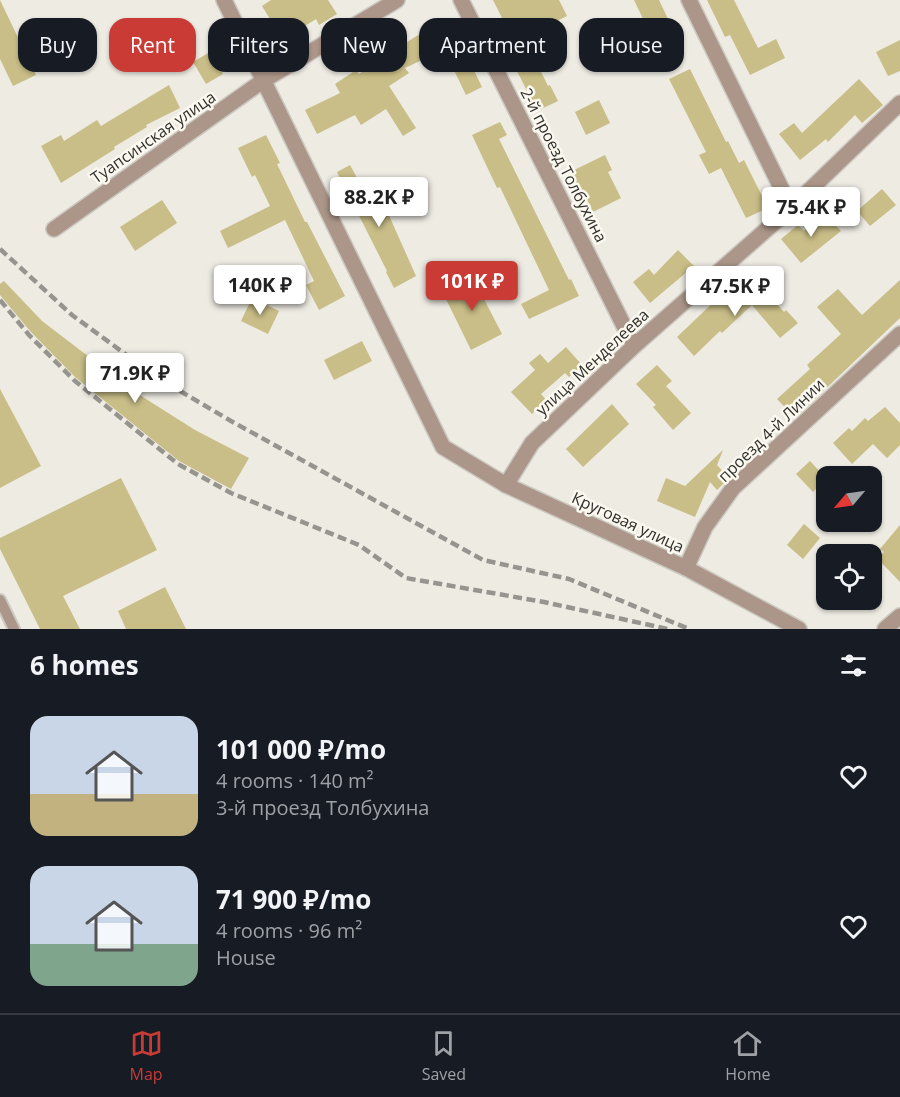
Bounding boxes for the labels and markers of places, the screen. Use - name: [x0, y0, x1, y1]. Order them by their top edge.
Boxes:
- pin: 88.2K ₽: [324, 177, 434, 228]
- pin: 75.4K ₽: [756, 187, 866, 238]
- pin: 101K ₽: [423, 261, 521, 312]
- pin: 140K ₽: [211, 265, 309, 316]
- pin: 47.5K ₽: [680, 266, 790, 317]
- pin: 71.9K ₽: [80, 353, 190, 404]

